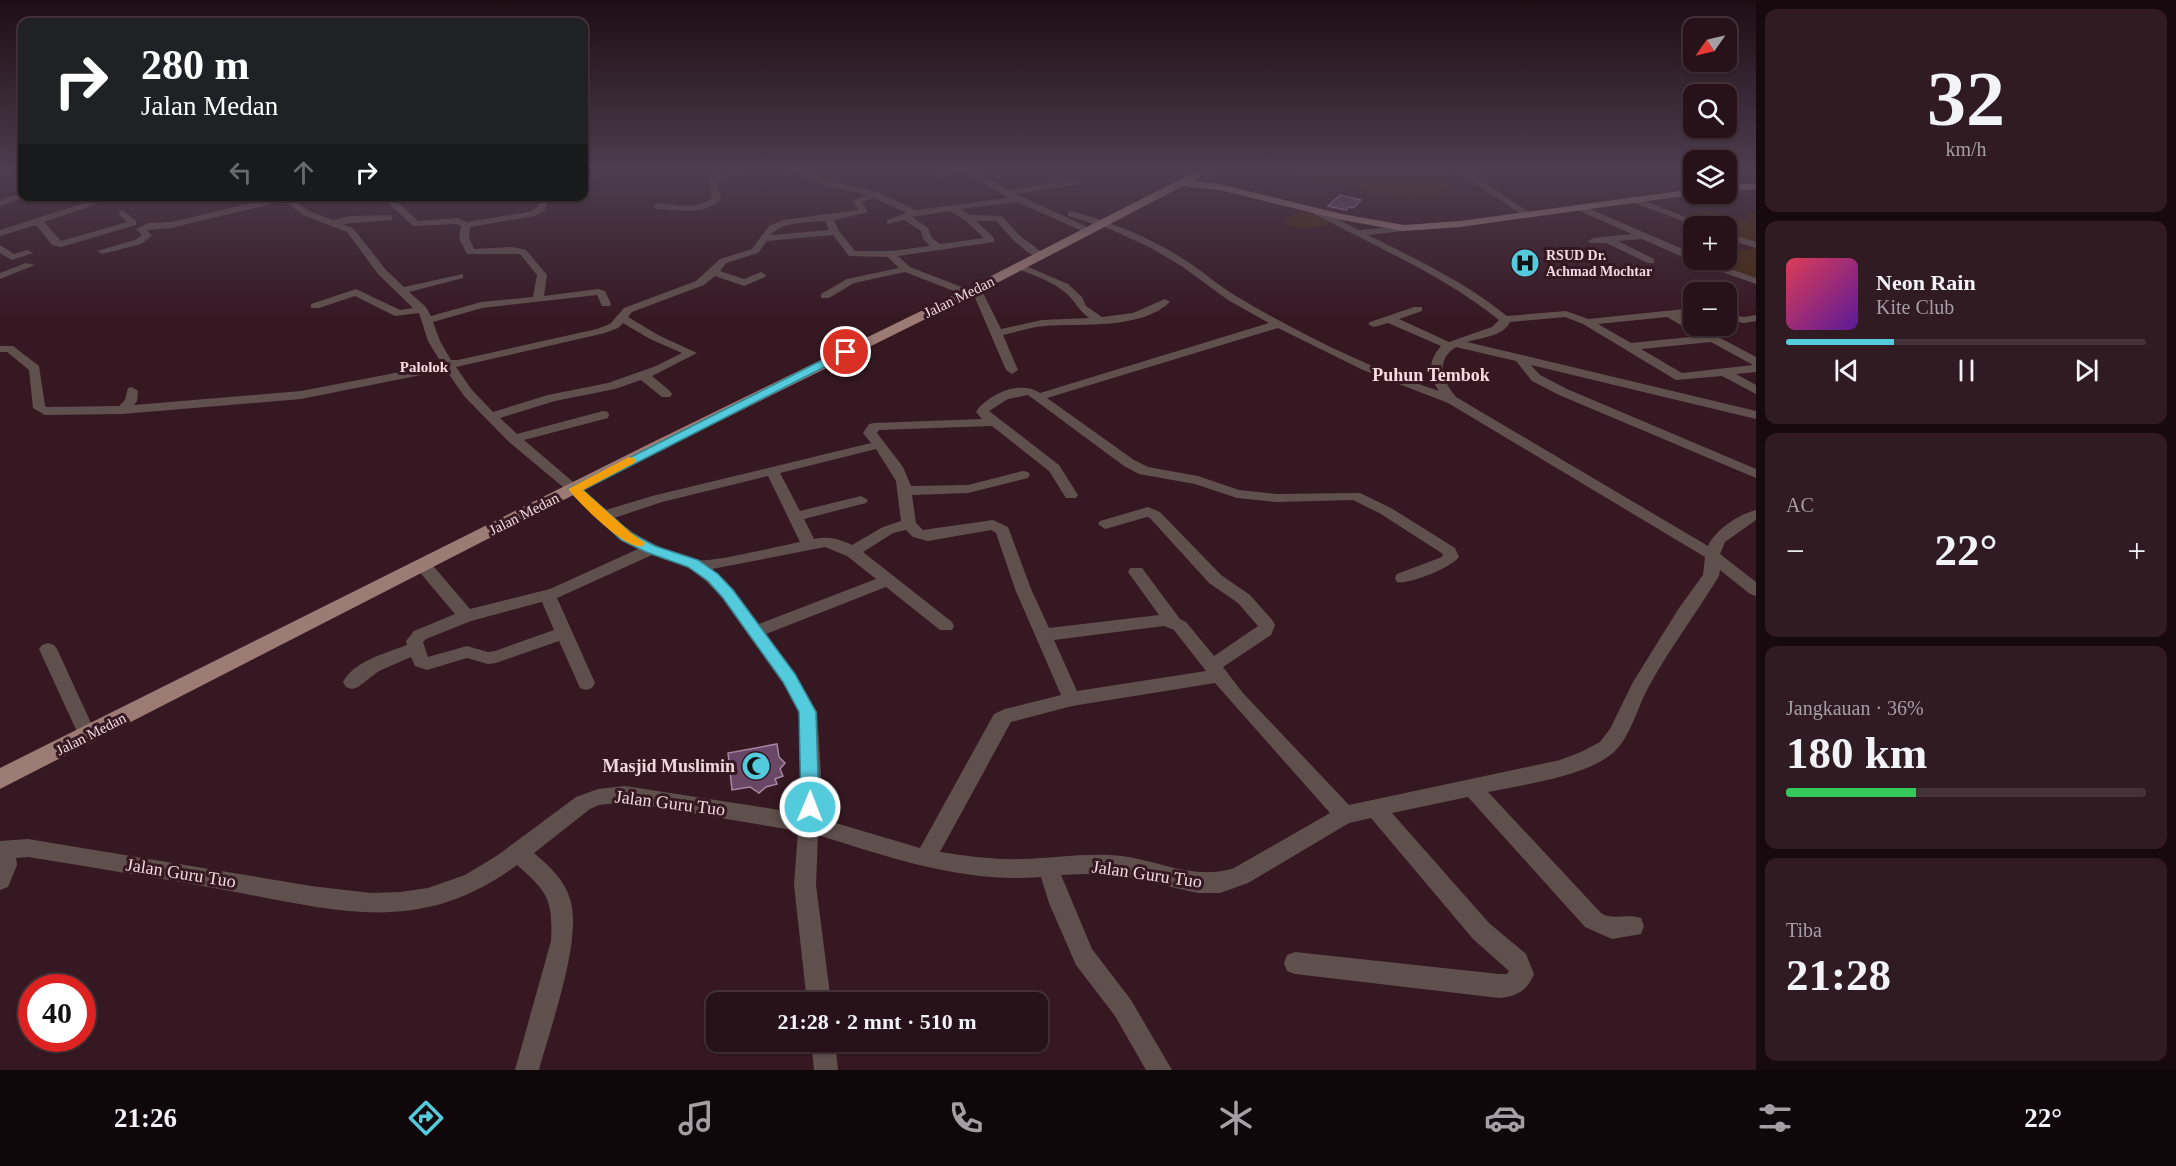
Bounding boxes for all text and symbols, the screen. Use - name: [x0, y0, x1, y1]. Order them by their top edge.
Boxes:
- north arrow: [1683, 18, 1737, 72]
- map controls: [1683, 18, 1737, 336]
- icon: right: [42, 42, 120, 120]
- text: 280 m: [141, 42, 250, 88]
- text: 32: [1927, 55, 2005, 142]
- button: search: [1683, 84, 1737, 138]
- text: Jalan Medan: [141, 91, 278, 121]
- text: km/h: [1945, 138, 1987, 160]
- button: layers: [1683, 150, 1737, 204]
- icon: left: [224, 156, 257, 189]
- icon: ahead: [287, 156, 320, 189]
- icon: right: [350, 156, 383, 189]
- button: +: [1683, 216, 1737, 270]
- hospital icon: RSUD Dr. Achmad Mochtar: [1509, 247, 1541, 279]
- place label: RSUD Dr. Achmad Mochtar: [1546, 248, 1652, 279]
- text: Neon Rain: [1876, 270, 1976, 295]
- street label: Jalan Medan: [921, 273, 997, 321]
- button: −: [1683, 282, 1737, 336]
- text: Kite Club: [1876, 296, 1954, 318]
- pin: [820, 326, 871, 377]
- icon: arrive: [829, 335, 862, 368]
- icon: previous: [1830, 354, 1863, 387]
- icon: pause: [1950, 354, 1983, 387]
- icon: next: [2070, 354, 2103, 387]
- district label: Palolok: [400, 359, 449, 375]
- district label: Puhun Tembok: [1372, 365, 1490, 385]
- street label: Jalan Medan: [486, 489, 562, 538]
- text: AC: [1786, 494, 1814, 516]
- text: 22°: [1935, 525, 1998, 575]
- text: −: [1786, 533, 1805, 569]
- text: +: [2127, 533, 2146, 569]
- text: Jangkauan · 36%: [1786, 697, 1924, 719]
- street label: Jalan Medan: [53, 709, 129, 758]
- text: 180 km: [1786, 728, 1927, 778]
- mosque icon: Masjid Muslimin: [740, 750, 772, 782]
- place label: Masjid Muslimin: [602, 756, 735, 776]
- position arrow: [778, 775, 842, 839]
- street label: Jalan Guru Tuo: [614, 786, 726, 820]
- street label: Jalan Guru Tuo: [125, 854, 237, 892]
- street label: Jalan Guru Tuo: [1091, 856, 1203, 892]
- text: Tiba: [1786, 919, 1822, 941]
- text: 21:28: [1786, 950, 1891, 1000]
- speed limit sign: 40: [18, 974, 96, 1052]
- text: 21:28 · 2 mnt · 510 m: [777, 1009, 977, 1034]
- icon: directions: [405, 1097, 447, 1139]
- icon: music: [675, 1097, 717, 1139]
- icon: phone: [945, 1097, 987, 1139]
- icon: climate: [1215, 1097, 1257, 1139]
- icon: car: [1484, 1097, 1526, 1139]
- icon: filters: [1754, 1097, 1796, 1139]
- text: 21:26: [114, 1103, 177, 1133]
- text: 22°: [2024, 1103, 2062, 1133]

